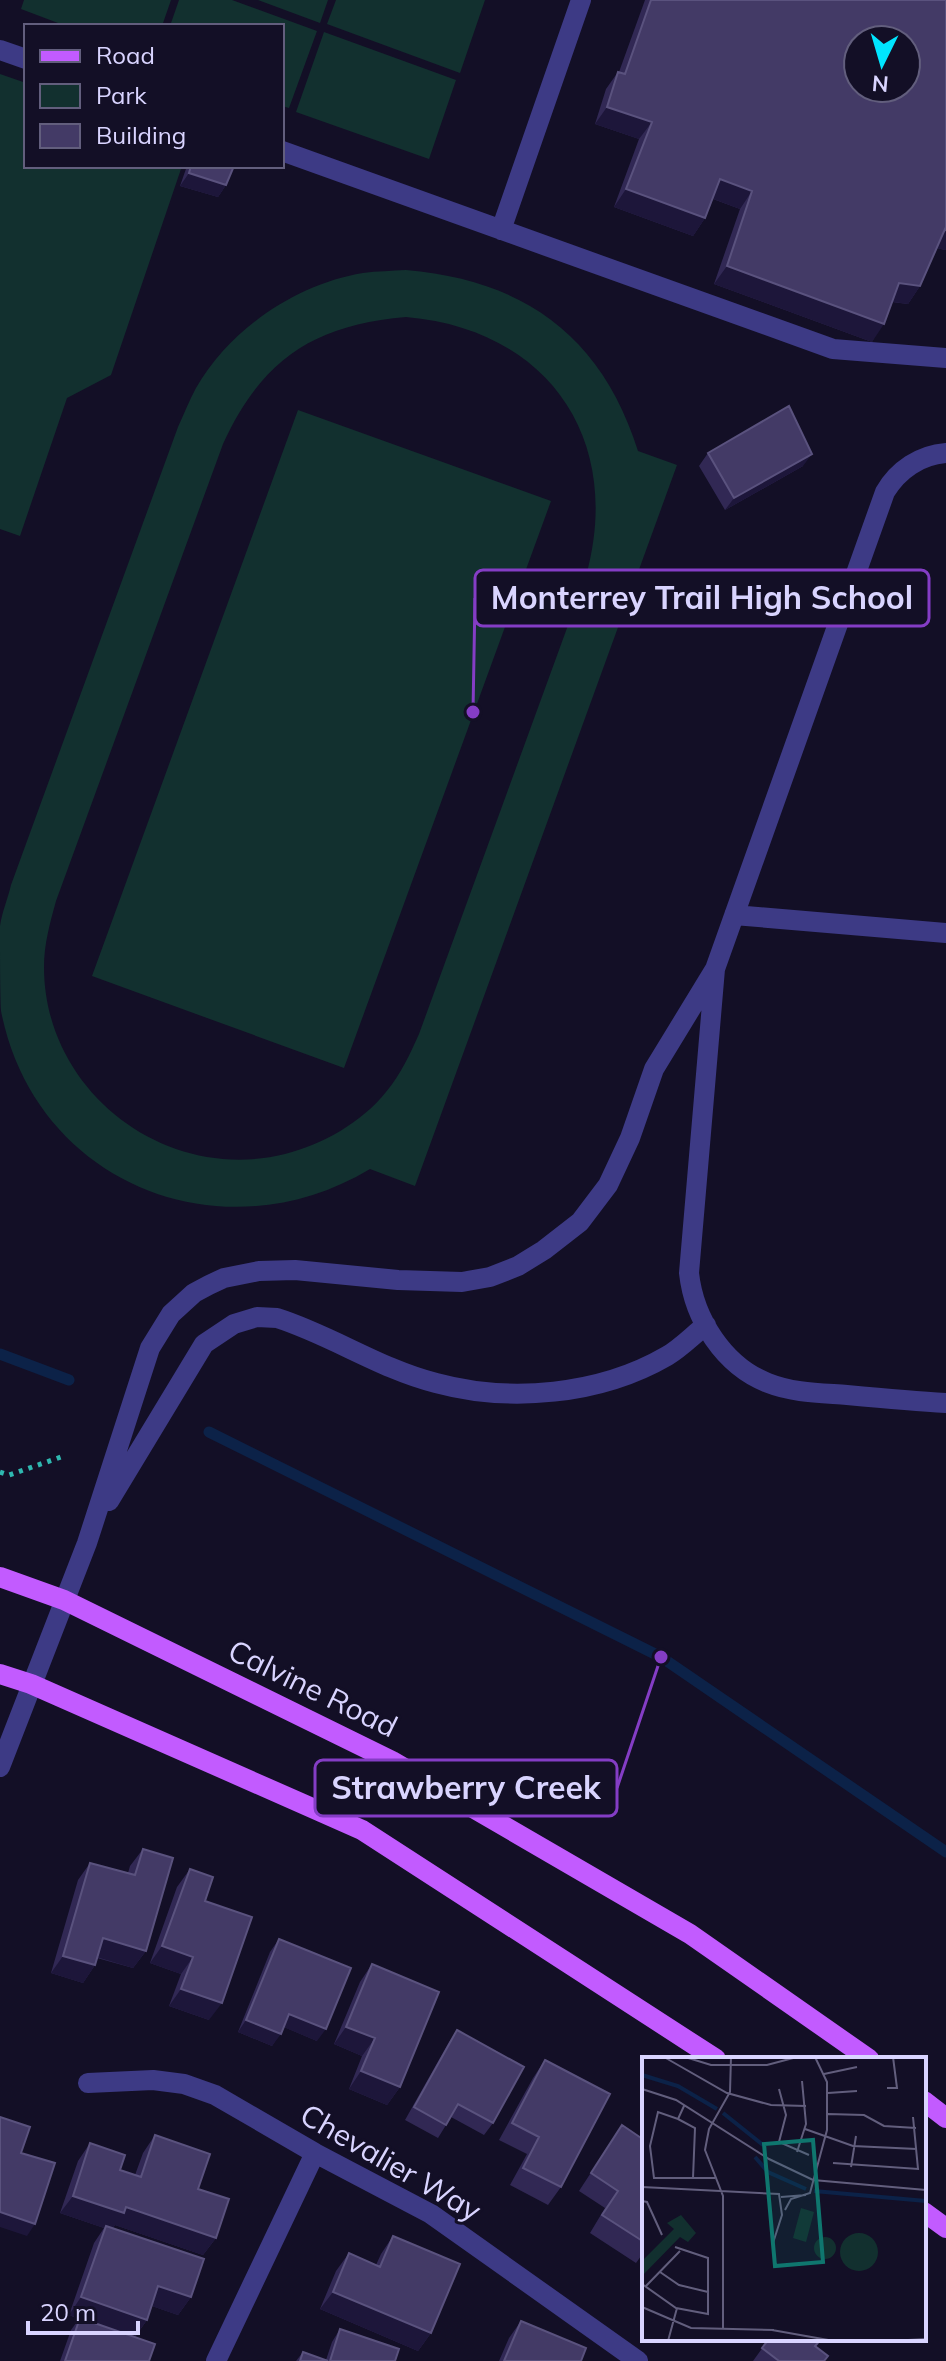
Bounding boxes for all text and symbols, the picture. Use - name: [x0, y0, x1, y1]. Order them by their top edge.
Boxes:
- legend: [24, 24, 284, 168]
- north arrow: [842, 24, 922, 104]
- text: Road: [96, 40, 155, 70]
- text: N: [871, 69, 890, 99]
- text: Park: [96, 80, 147, 110]
- text: Building: [96, 120, 186, 150]
- callout: Monterrey Trail High School: [475, 570, 929, 626]
- text: Monterrey Trail High School: [491, 577, 913, 617]
- street label: Calvine Road: [222, 1631, 404, 1745]
- callout: Strawberry Creek: [315, 1760, 617, 1816]
- text: Strawberry Creek: [331, 1767, 602, 1807]
- inset map: [642, 2057, 926, 2341]
- street label: Chevalier Way: [294, 2095, 488, 2229]
- scale bar: [28, 2285, 138, 2335]
- text: 20 m: [40, 2297, 96, 2327]

